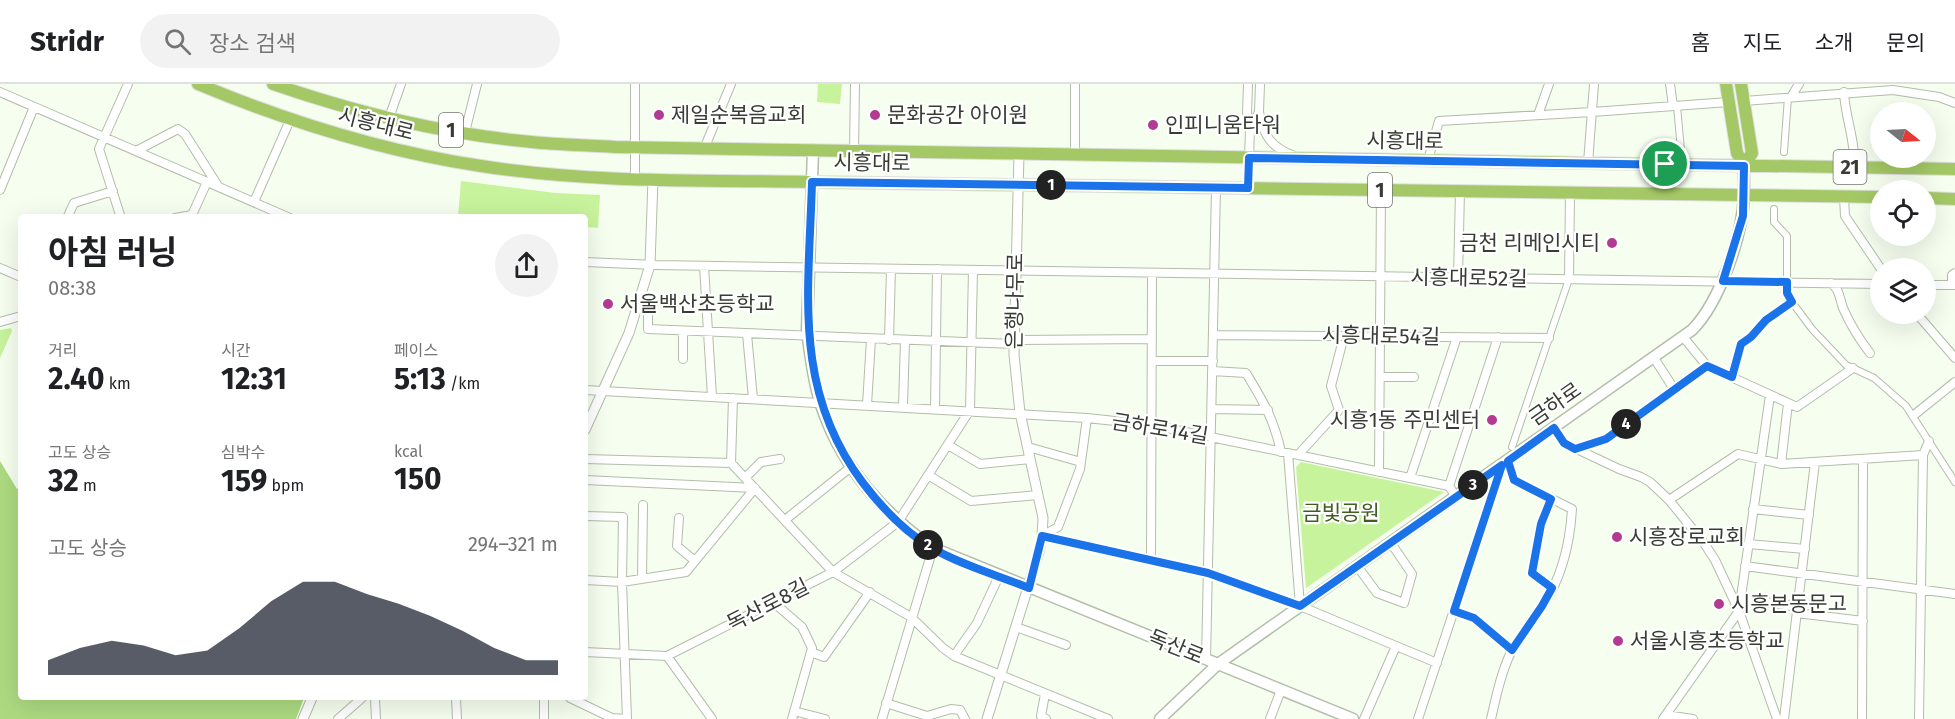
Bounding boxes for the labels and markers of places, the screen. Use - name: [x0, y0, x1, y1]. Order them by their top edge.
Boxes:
- place label: 제일순복음교회: [671, 102, 806, 128]
- place label: 문화공간 아이원: [887, 102, 1028, 128]
- marker: 제일순복음교회: [652, 108, 666, 122]
- marker: 문화공간 아이원: [868, 108, 882, 122]
- place label: 인피니움타워: [1165, 112, 1281, 138]
- marker: 인피니움타워: [1146, 118, 1160, 132]
- pin: [1639, 138, 1690, 189]
- pin: 1: [1036, 170, 1066, 200]
- place label: 금천 리메인시티: [1459, 230, 1600, 256]
- marker: 금천 리메인시티: [1605, 236, 1619, 250]
- place label: 서울백산초등학교: [620, 291, 775, 317]
- marker: 서울백산초등학교: [601, 297, 615, 311]
- place label: 시흥1동 주민센터: [1330, 407, 1480, 433]
- pin: 4: [1611, 409, 1641, 439]
- marker: 시흥1동 주민센터: [1485, 413, 1499, 427]
- pin: 3: [1458, 470, 1488, 500]
- place label: 시흥장로교회: [1629, 524, 1745, 550]
- pin: 2: [913, 530, 943, 560]
- marker: 시흥장로교회: [1610, 530, 1624, 544]
- place label: 시흥본동문고: [1731, 591, 1847, 617]
- marker: 시흥본동문고: [1712, 597, 1726, 611]
- place label: 서울시흥초등학교: [1630, 628, 1785, 654]
- marker: 서울시흥초등학교: [1611, 634, 1625, 648]

